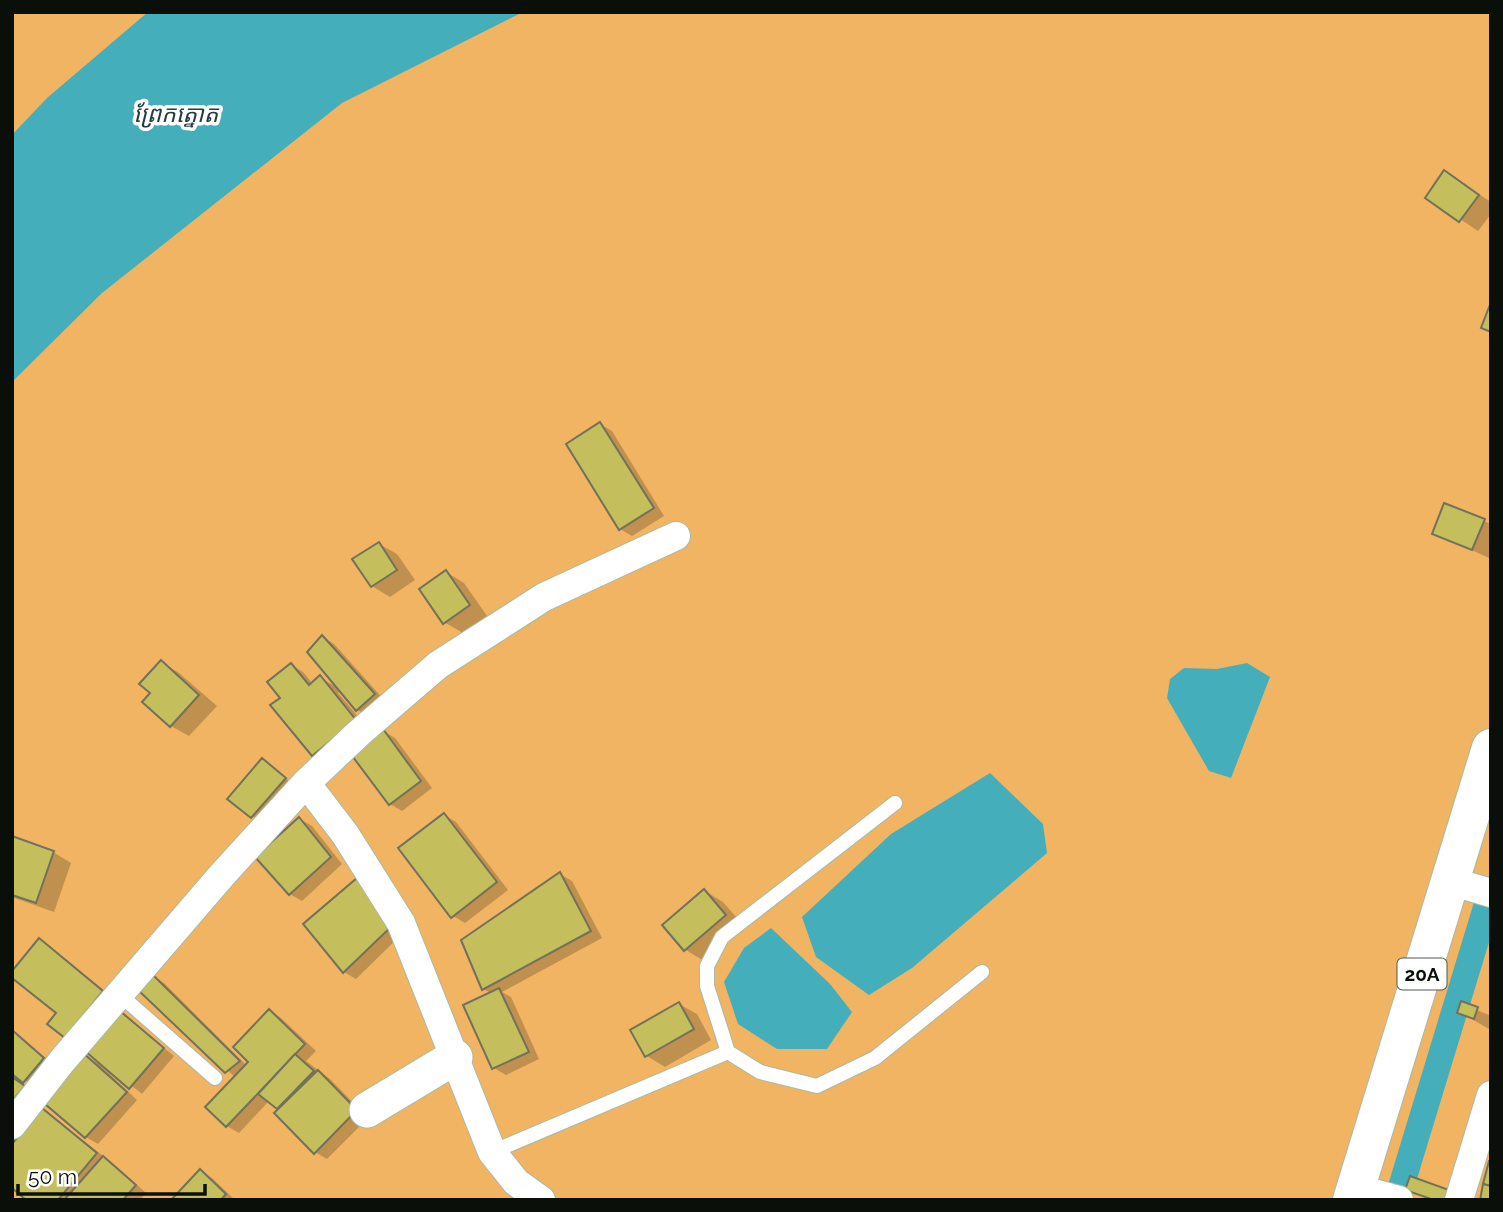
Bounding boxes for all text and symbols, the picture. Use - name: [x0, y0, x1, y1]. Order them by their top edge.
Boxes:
- water label: ព្រែកត្នោត: [134, 100, 220, 128]
- road number: 20A: [1398, 958, 1446, 990]
- scale bar: [18, 1152, 205, 1196]
- text: 50 m: [28, 1164, 77, 1189]

